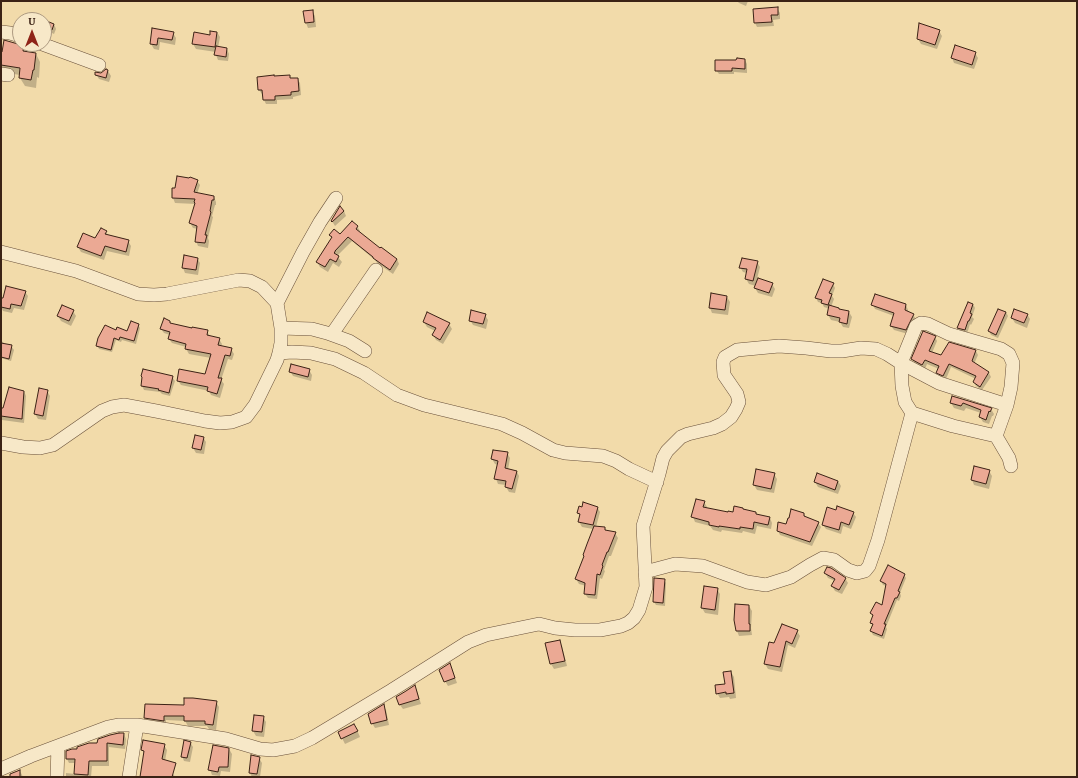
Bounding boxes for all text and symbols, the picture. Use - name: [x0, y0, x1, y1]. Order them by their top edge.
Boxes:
- north arrow: [12, 12, 52, 52]
- text: U: [28, 13, 36, 29]

